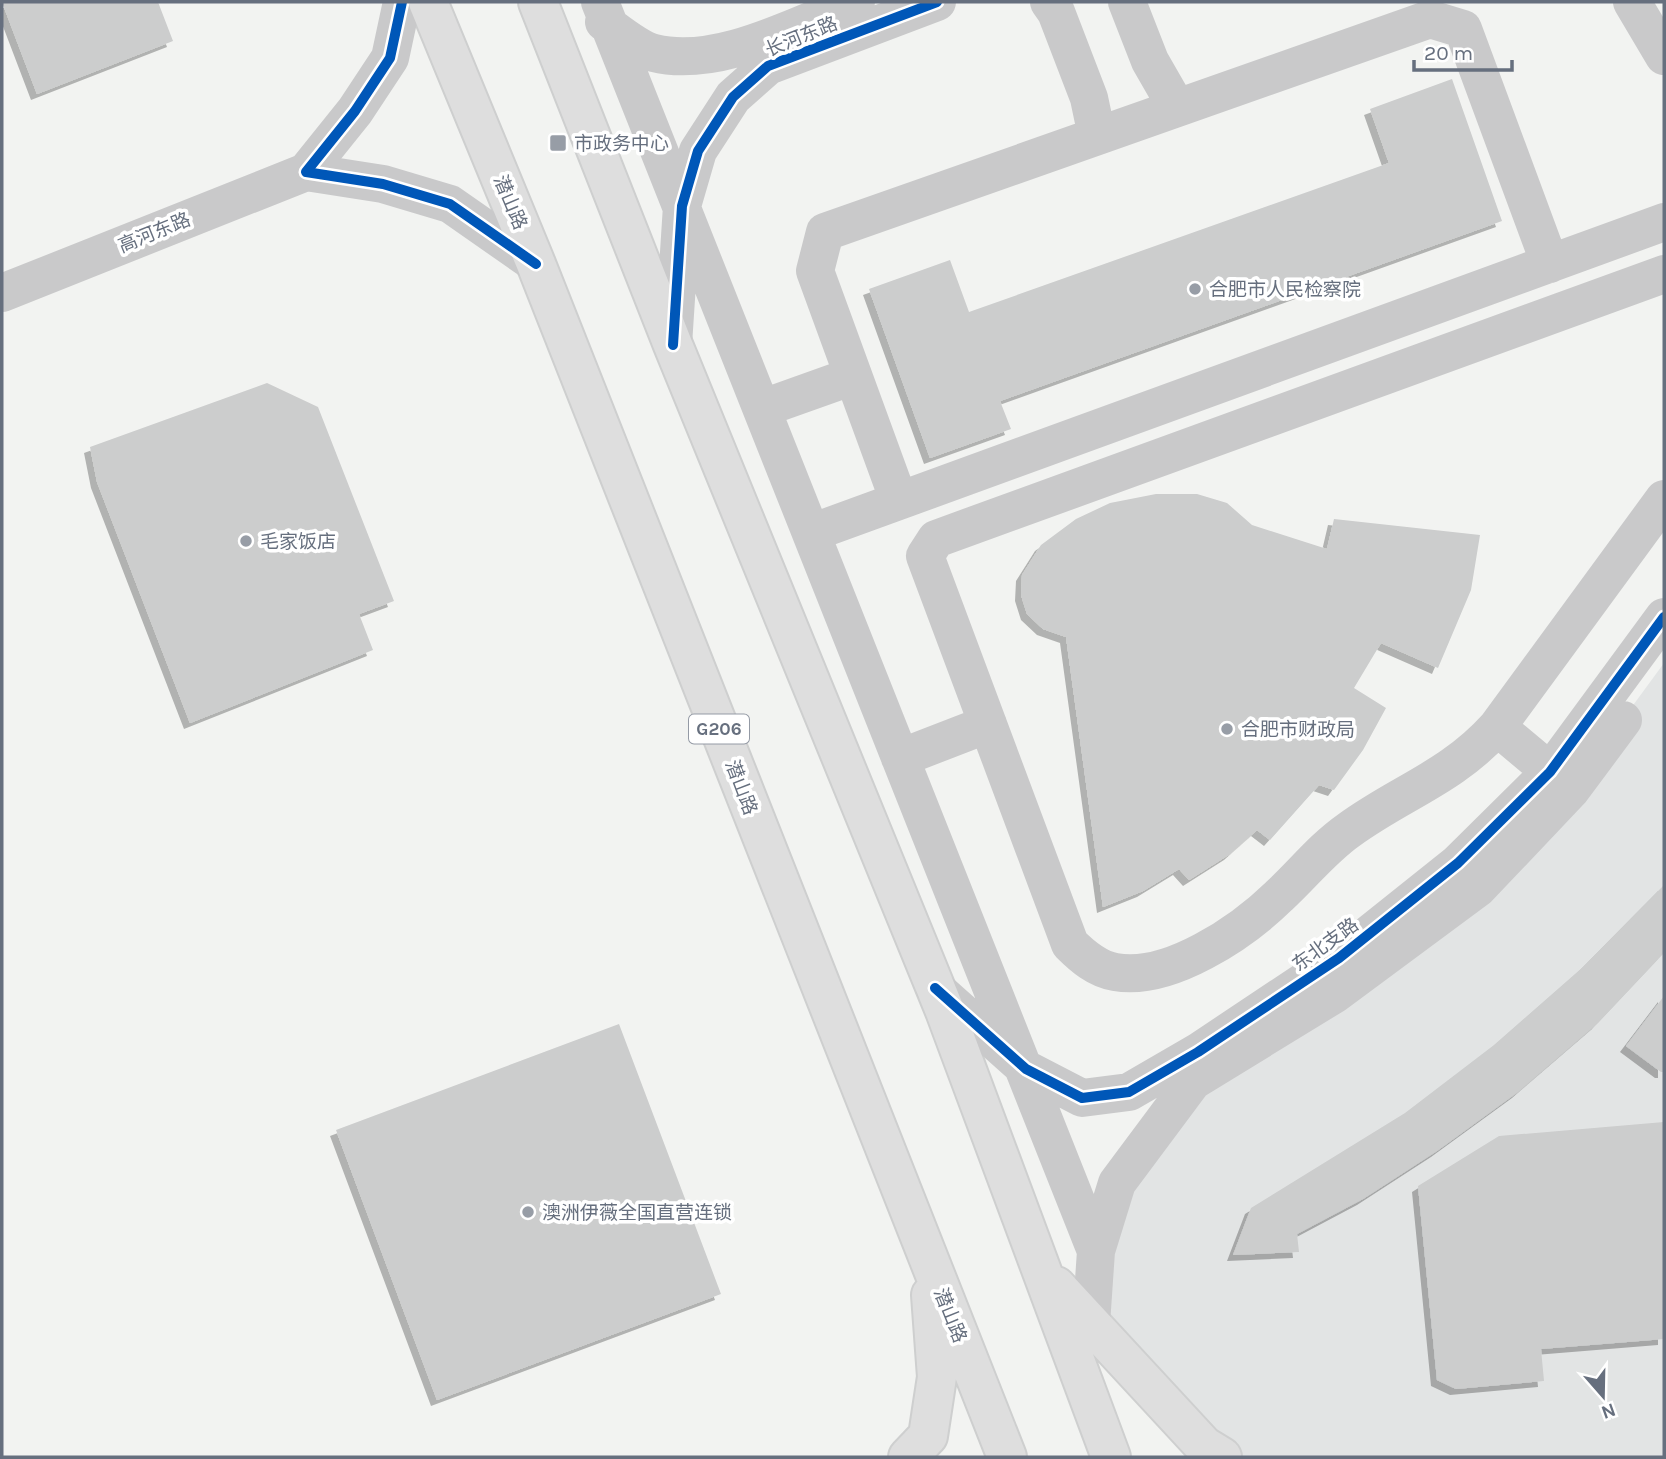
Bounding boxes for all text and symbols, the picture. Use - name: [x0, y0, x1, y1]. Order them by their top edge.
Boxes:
- street label: 长河东路: [762, 12, 841, 61]
- scale bar: [1414, 28, 1512, 72]
- text: 20 m: [1424, 41, 1473, 65]
- marker: 市政务中心: [548, 133, 568, 153]
- place label: 市政务中心: [574, 133, 669, 155]
- street label: 潜山路: [489, 172, 531, 233]
- street label: 高河东路: [115, 208, 194, 257]
- place label: 合肥市人民检察院: [1209, 279, 1361, 301]
- marker: 合肥市人民检察院: [1187, 281, 1203, 297]
- place label: 毛家饭店: [260, 531, 336, 553]
- marker: 毛家饭店: [238, 533, 254, 549]
- road number: G206: [689, 714, 749, 744]
- place label: 合肥市财政局: [1241, 719, 1355, 741]
- marker: 合肥市财政局: [1219, 721, 1235, 737]
- street label: 潜山路: [721, 757, 762, 818]
- street label: 东北支路: [1288, 914, 1363, 976]
- place label: 澳洲伊薇全国直营连锁: [542, 1202, 732, 1224]
- marker: 澳洲伊薇全国直营连锁: [520, 1204, 536, 1220]
- street label: 潜山路: [929, 1285, 971, 1346]
- north arrow: [1568, 1361, 1638, 1431]
- text: N: [1598, 1398, 1619, 1424]

